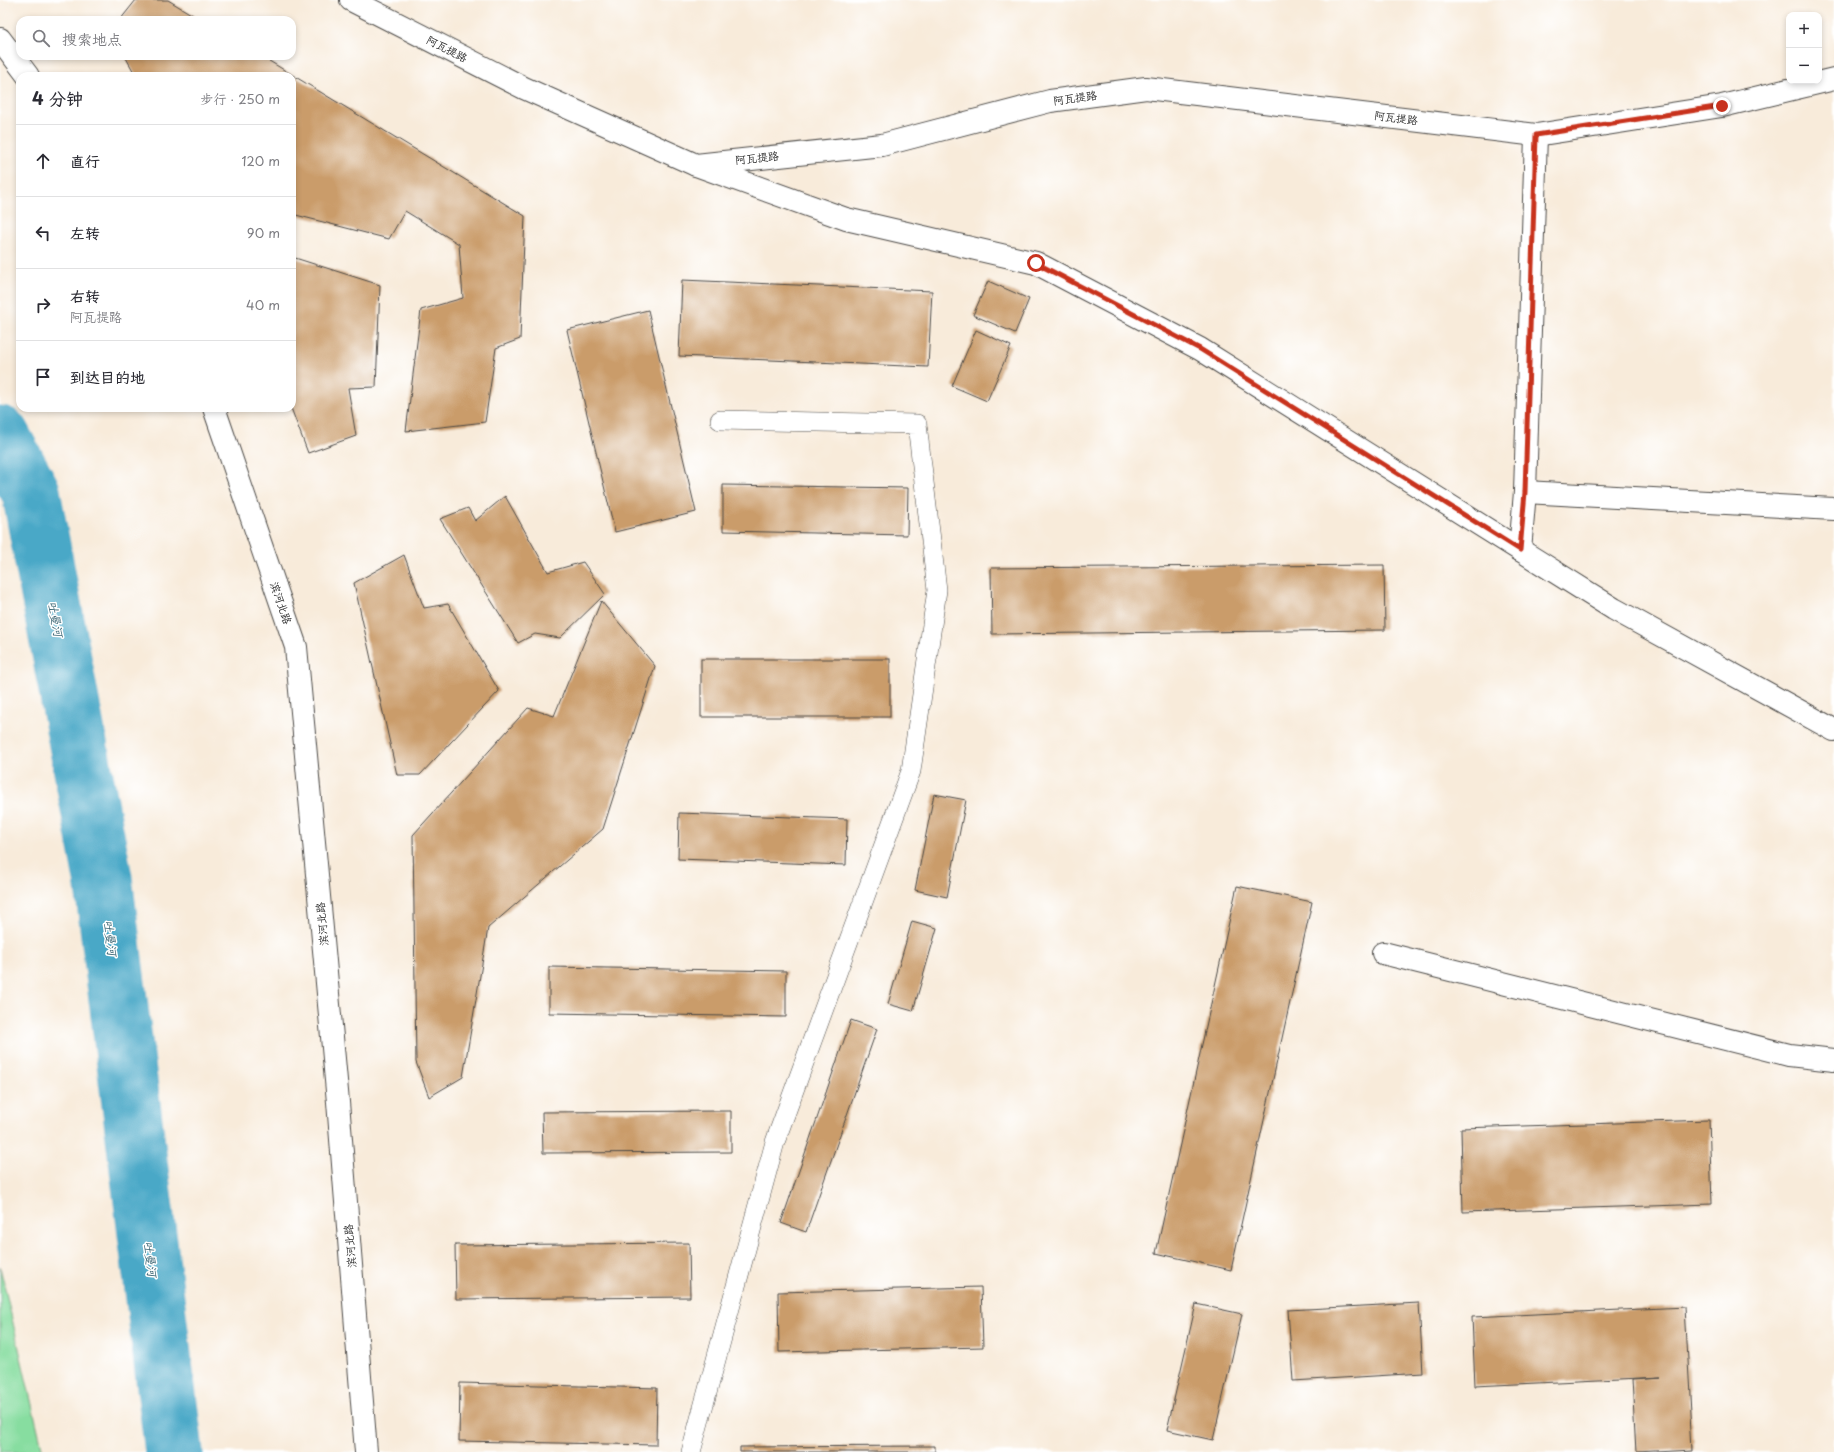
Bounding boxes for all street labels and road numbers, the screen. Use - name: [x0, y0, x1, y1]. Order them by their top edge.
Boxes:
- street label: 阿瓦提路: [424, 31, 471, 66]
- street label: 阿瓦提路: [1052, 86, 1098, 109]
- street label: 阿瓦提路: [1373, 106, 1419, 129]
- street label: 阿瓦提路: [734, 147, 780, 168]
- street label: 滨河北路: [266, 579, 297, 626]
- street label: 滨河北路: [311, 901, 332, 947]
- street label: 滨河北路: [339, 1223, 360, 1269]

